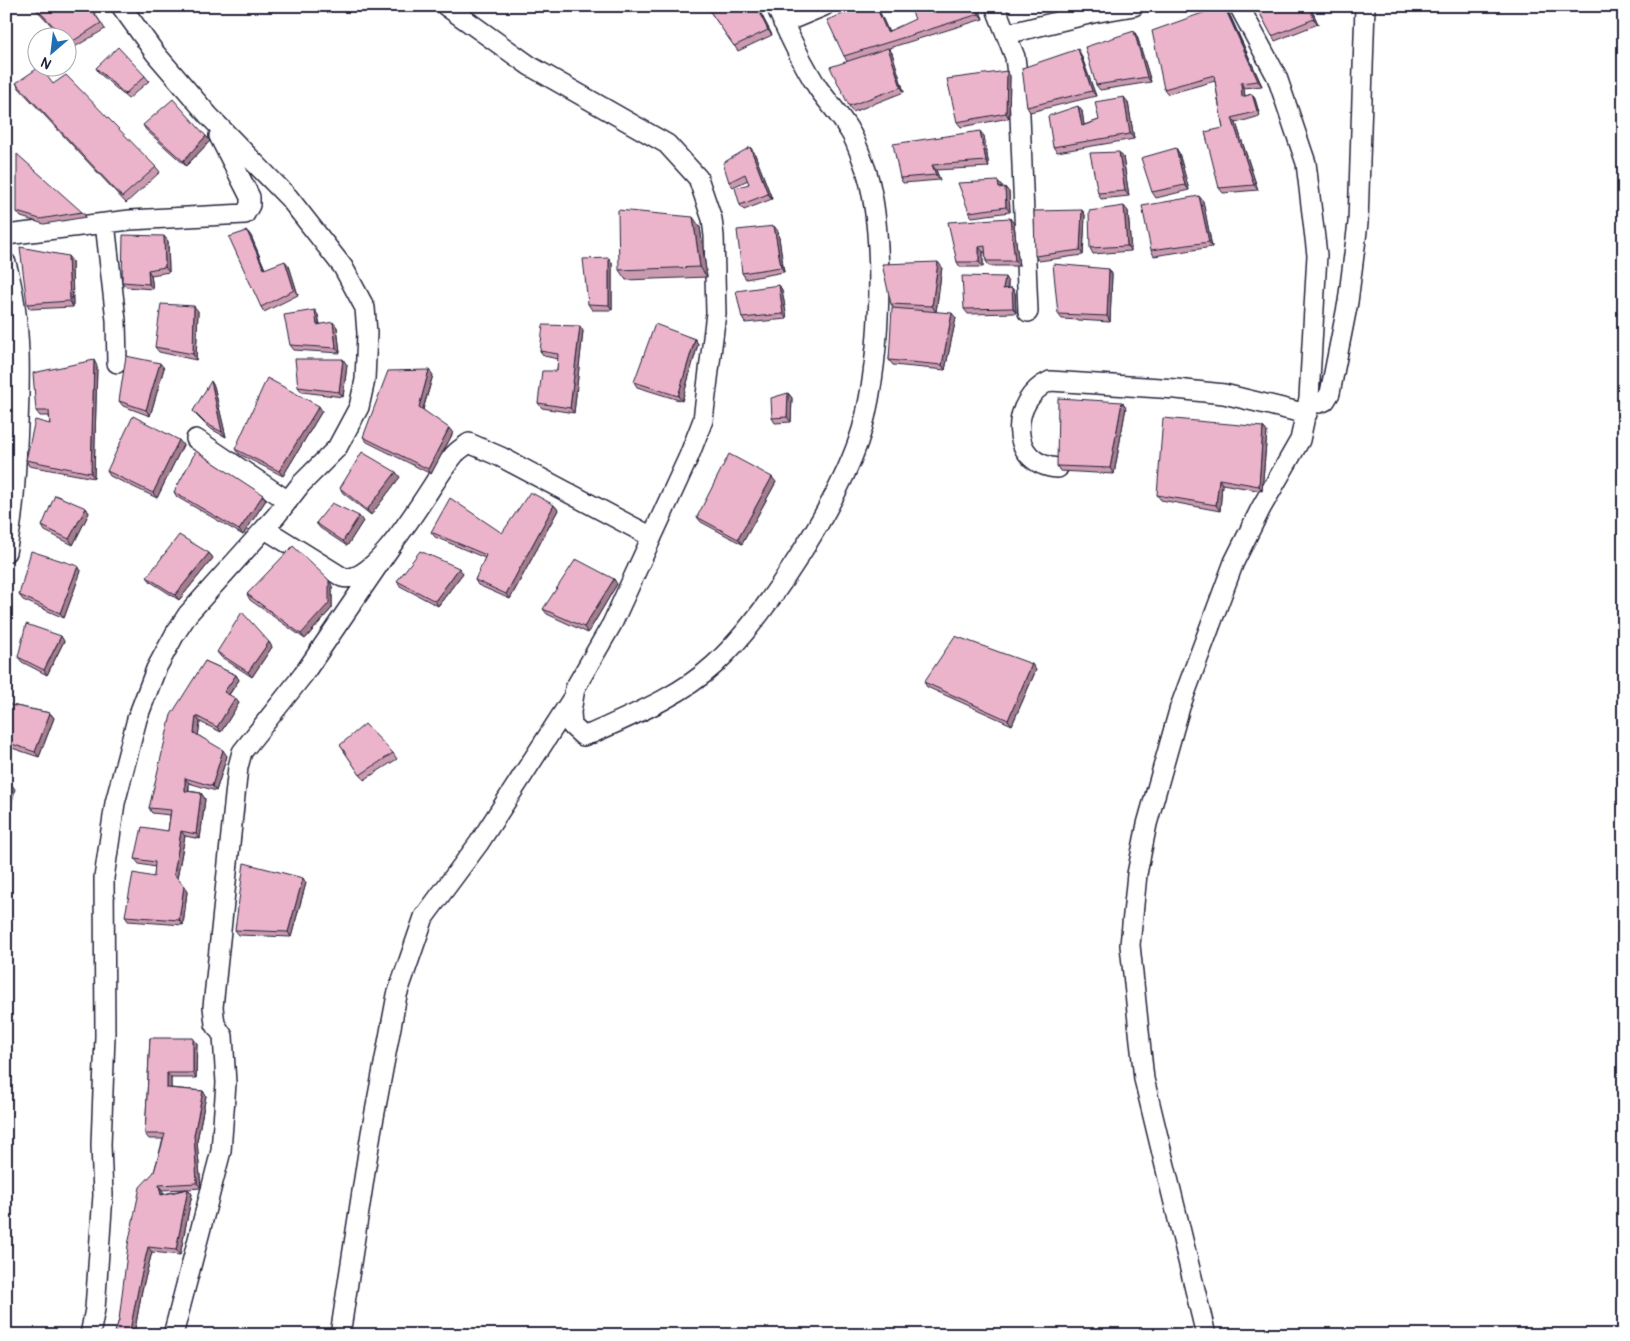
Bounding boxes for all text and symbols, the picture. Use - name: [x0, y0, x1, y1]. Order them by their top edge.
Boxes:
- north arrow: [28, 28, 78, 78]
- text: N: [38, 53, 54, 73]

